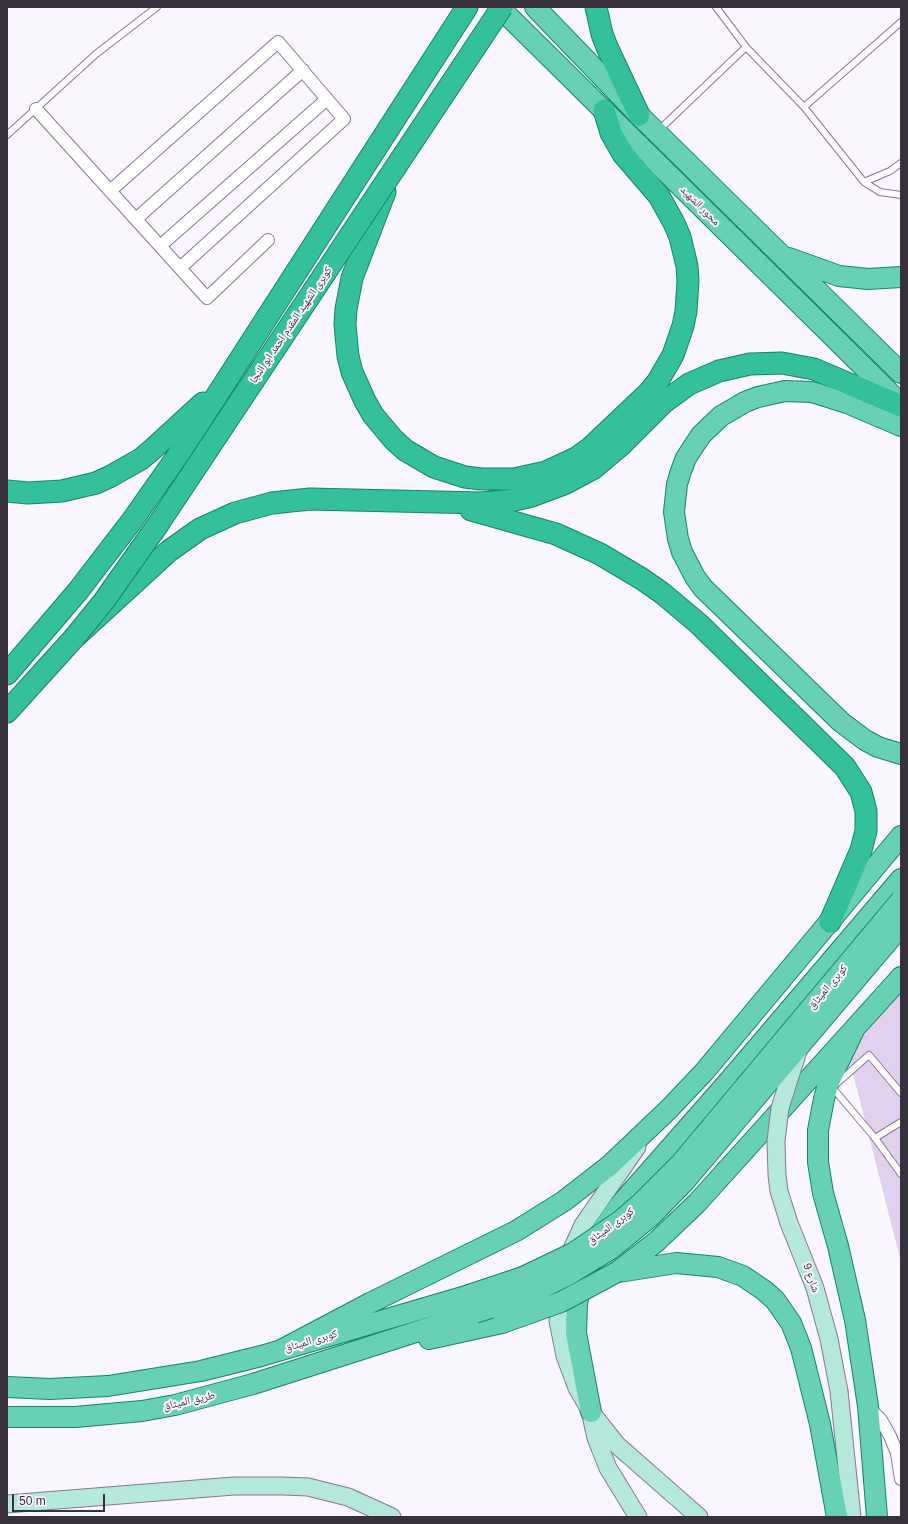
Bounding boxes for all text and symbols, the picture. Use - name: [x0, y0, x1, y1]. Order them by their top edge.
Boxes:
- street label: محور الشهيد: [678, 184, 722, 228]
- street label: كوبرى الشهيد المقدم احمد ابو النجا: [247, 264, 335, 386]
- street label: كوبرى الميثاق: [805, 962, 851, 1012]
- street label: كوبرى الميثاق: [585, 1205, 637, 1247]
- street label: شارع 9: [800, 1262, 822, 1294]
- street label: كوبرى الميثاق: [283, 1327, 339, 1355]
- street label: طريق الميثاق: [162, 1389, 216, 1413]
- scale bar: [14, 1486, 107, 1512]
- text: 50 m: [19, 1494, 46, 1508]

